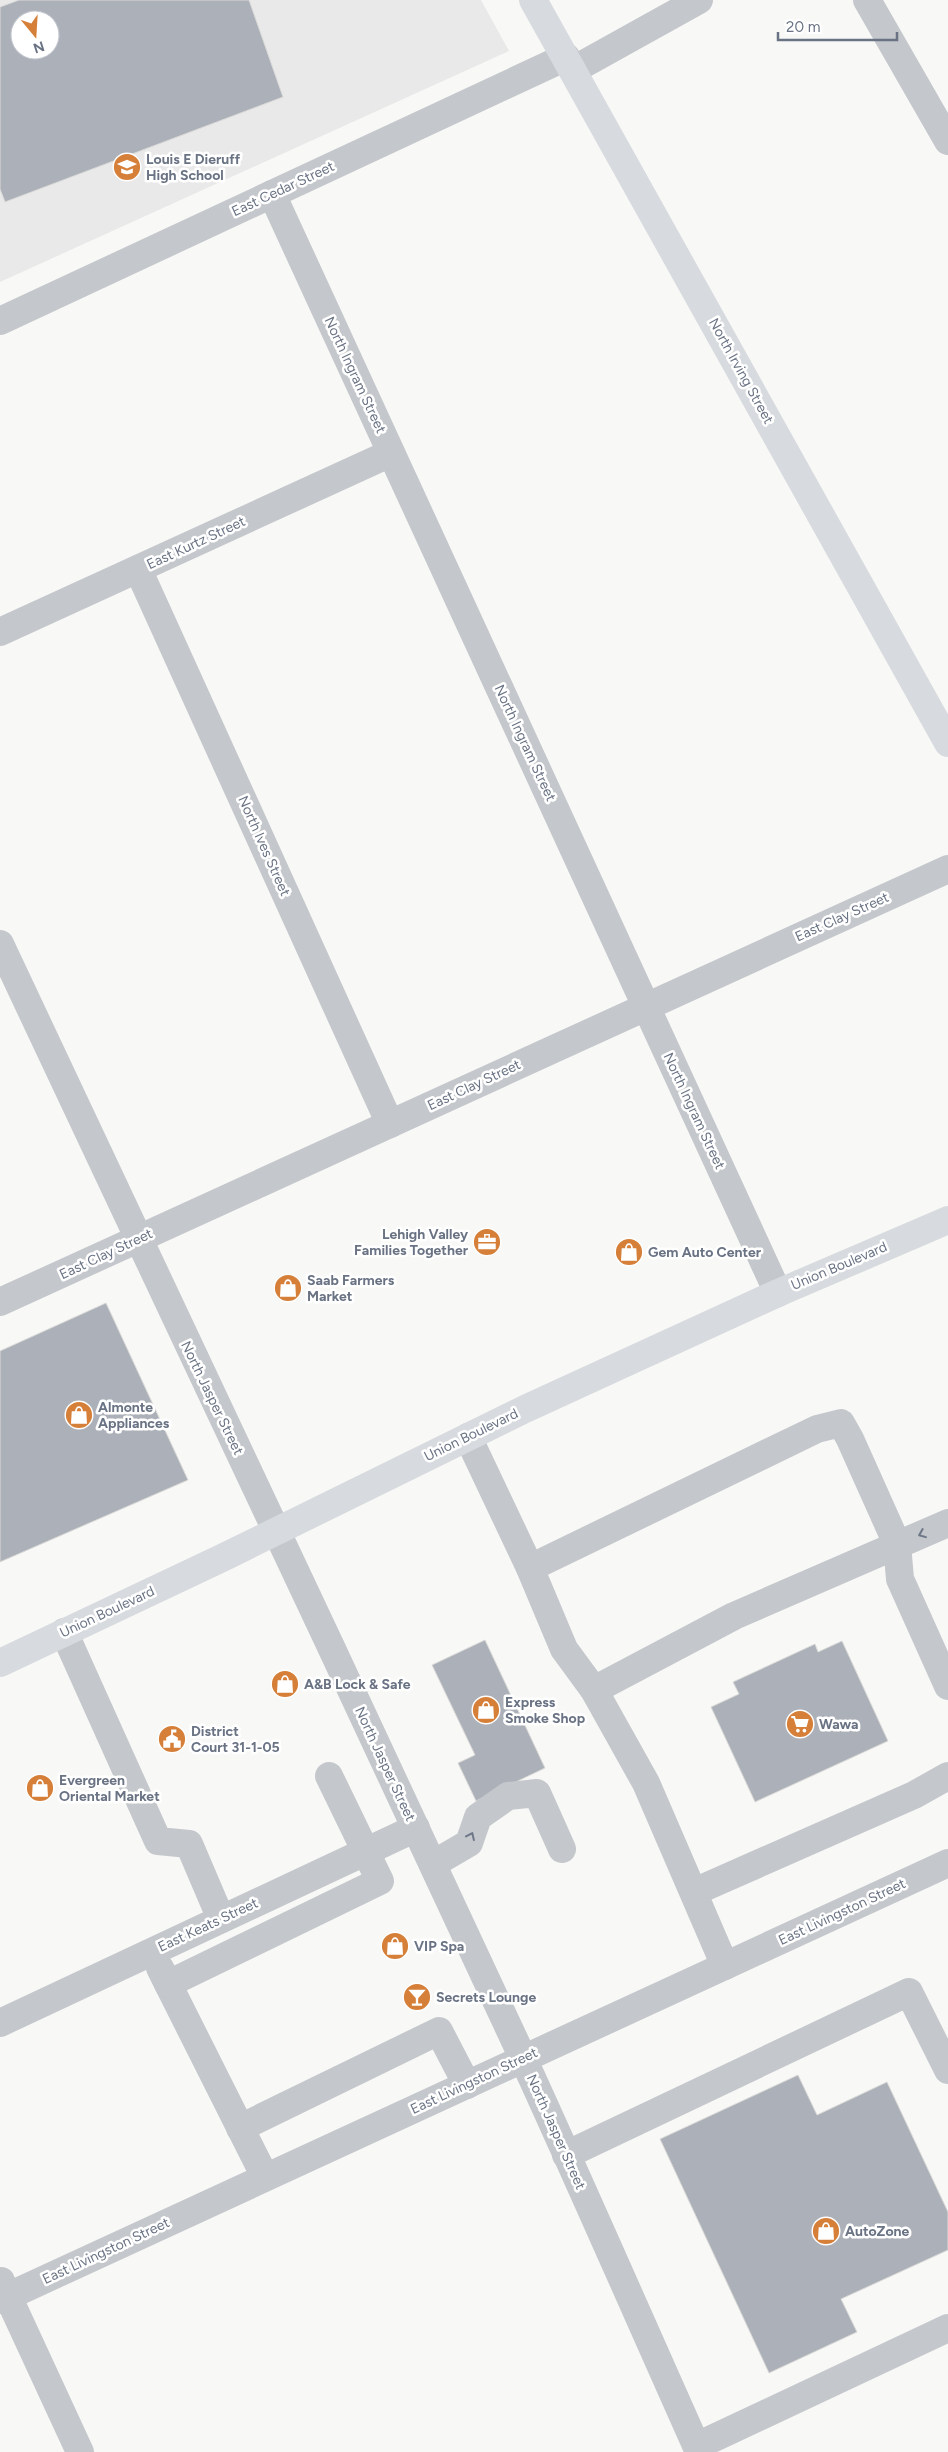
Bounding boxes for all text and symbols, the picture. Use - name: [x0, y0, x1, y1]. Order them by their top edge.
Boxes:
- north arrow: [10, 10, 60, 60]
- scale bar: [778, 10, 897, 42]
- text: 20 m: [786, 18, 820, 36]
- text: N: [31, 37, 47, 57]
- place label: Louis E Dieruff High School: [146, 151, 241, 184]
- school or university icon: Louis E Dieruff High School: [112, 152, 142, 182]
- street label: East Cedar Street: [229, 158, 337, 220]
- street label: North Ingram Street: [321, 314, 389, 436]
- street label: North Irving Street: [705, 315, 777, 427]
- street label: East Kurtz Street: [144, 513, 248, 573]
- street label: North Ingram Street: [491, 682, 559, 804]
- street label: North Ives Street: [234, 793, 294, 899]
- street label: East Clay Street: [792, 889, 892, 945]
- street label: North Ingram Street: [660, 1050, 728, 1172]
- street label: East Clay Street: [425, 1056, 523, 1114]
- street label: East Clay Street: [57, 1225, 155, 1283]
- place label: Lehigh Valley Families Together: [354, 1226, 469, 1259]
- office icon: Lehigh Valley Families Together: [472, 1227, 502, 1257]
- shop icon: Gem Auto Center: [614, 1237, 644, 1267]
- street label: Union Boulevard: [788, 1238, 890, 1294]
- place label: Gem Auto Center: [648, 1244, 762, 1261]
- place label: Saab Farmers Market: [307, 1272, 395, 1305]
- shop icon: Saab Farmers Market: [273, 1273, 303, 1303]
- street label: North Jasper Street: [177, 1338, 247, 1458]
- place label: Almonte Appliances: [98, 1399, 170, 1432]
- shop icon: Almonte Appliances: [64, 1400, 94, 1430]
- street label: Union Boulevard: [421, 1405, 521, 1465]
- one-way arrow: [918, 1527, 927, 1538]
- street label: Union Boulevard: [57, 1583, 157, 1641]
- shop icon: A&B Lock & Safe: [270, 1669, 300, 1699]
- place label: A&B Lock & Safe: [304, 1676, 411, 1693]
- place label: Express Smoke Shop: [505, 1694, 585, 1727]
- shop icon: Express Smoke Shop: [471, 1695, 501, 1725]
- street label: North Jasper Street: [351, 1704, 419, 1824]
- supermarket icon: Wawa: [785, 1709, 815, 1739]
- place label: Wawa: [819, 1716, 858, 1733]
- place label: District Court 31-1-05: [191, 1723, 280, 1756]
- public building icon: District Court 31-1-05: [157, 1724, 187, 1754]
- place label: Evergreen Oriental Market: [59, 1772, 160, 1805]
- shop icon: Evergreen Oriental Market: [25, 1773, 55, 1803]
- one-way arrow: [464, 1833, 474, 1842]
- street label: East Livingston Street: [776, 1875, 908, 1949]
- street label: East Keats Street: [155, 1894, 261, 1956]
- shop icon: VIP Spa: [380, 1931, 410, 1961]
- place label: VIP Spa: [414, 1938, 464, 1955]
- bar icon: Secrets Lounge: [402, 1982, 432, 2012]
- place label: Secrets Lounge: [436, 1989, 536, 2006]
- street label: East Livingston Street: [408, 2044, 540, 2118]
- street label: North Jasper Street: [523, 2072, 589, 2192]
- street label: East Livingston Street: [40, 2214, 172, 2288]
- shop icon: AutoZone: [811, 2216, 841, 2246]
- place label: AutoZone: [845, 2223, 910, 2240]

